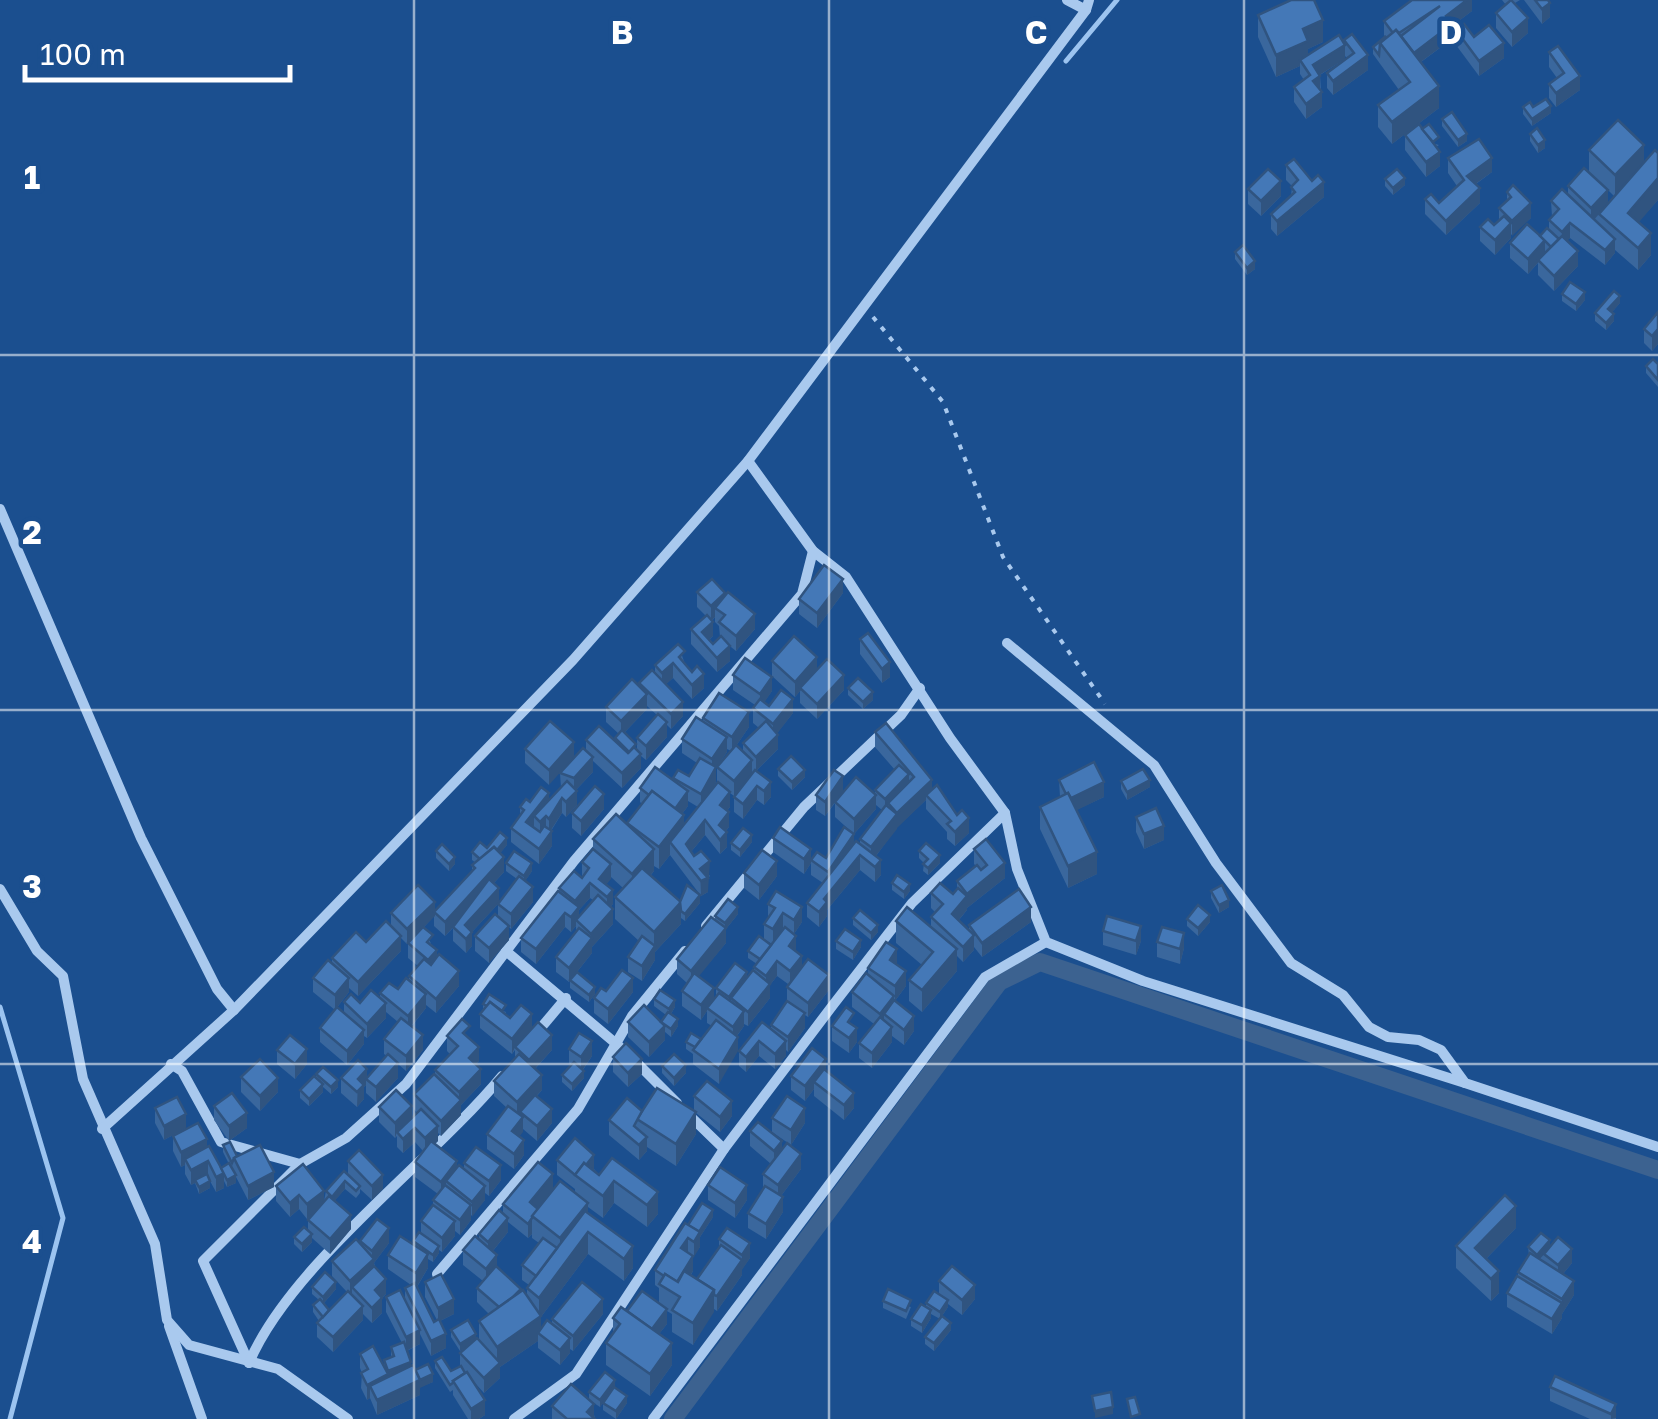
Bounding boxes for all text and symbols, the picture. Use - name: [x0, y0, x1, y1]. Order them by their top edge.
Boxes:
- text: B: [611, 13, 633, 51]
- text: C: [1025, 13, 1047, 51]
- text: D: [1440, 13, 1462, 51]
- scale bar: [25, 20, 290, 82]
- text: 100 m: [40, 36, 126, 72]
- text: 1: [24, 158, 40, 196]
- text: 2: [22, 513, 42, 551]
- text: 3: [22, 867, 42, 905]
- text: 4: [22, 1222, 42, 1260]

